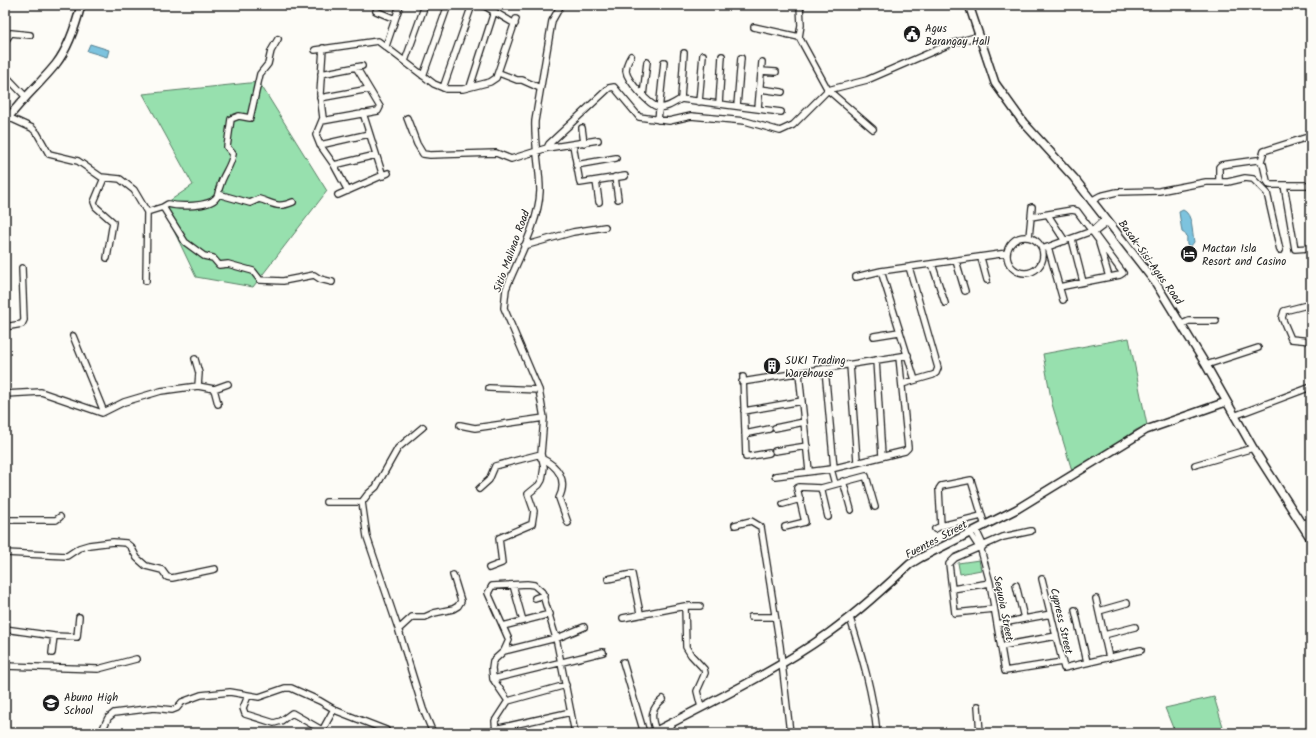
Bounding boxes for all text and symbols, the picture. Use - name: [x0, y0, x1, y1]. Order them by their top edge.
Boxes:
- place label: Agus Barangay Hall: [925, 20, 990, 51]
- public building icon: Agus Barangay Hall: [902, 24, 922, 44]
- street label: Sitio Malinao Road: [489, 207, 535, 295]
- street label: Basak-Sisi-Agus Road: [1113, 216, 1188, 309]
- place label: Mactan Isla Resort and Casino: [1202, 240, 1286, 271]
- hotel icon: Mactan Isla Resort and Casino: [1179, 244, 1199, 264]
- place label: SUKI Trading Warehouse: [785, 352, 846, 383]
- building icon: SUKI Trading Warehouse: [762, 356, 782, 376]
- street label: Fuentes Street: [902, 516, 971, 564]
- street label: Sequoia Street: [988, 574, 1018, 643]
- street label: Cypress Street: [1045, 586, 1078, 657]
- place label: Abuno High School: [64, 689, 118, 720]
- school or university icon: Abuno High School: [41, 693, 61, 713]

